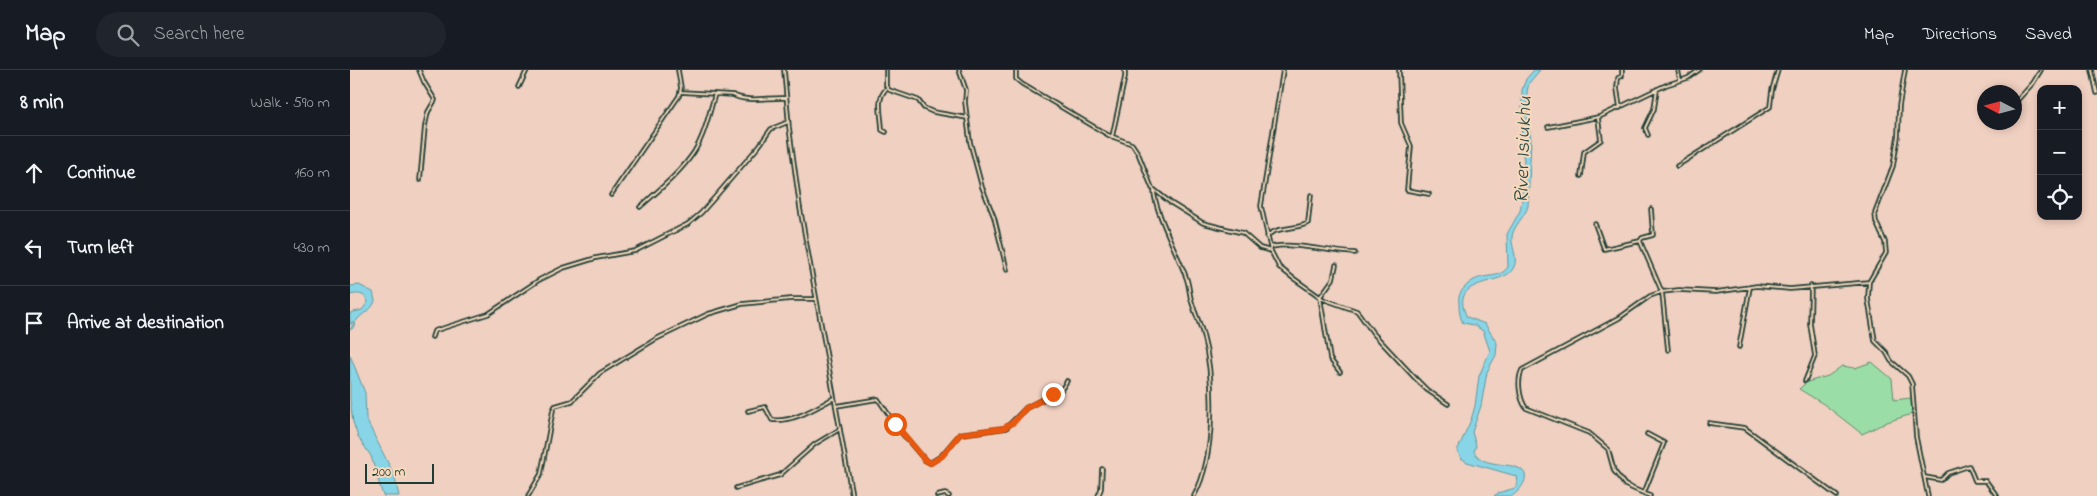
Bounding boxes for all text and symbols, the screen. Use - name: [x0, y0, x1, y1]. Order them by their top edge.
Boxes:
- search box: [96, 12, 446, 57]
- text: Map: [25, 17, 66, 52]
- icon: search: [114, 21, 142, 49]
- text: Search here: [154, 21, 245, 48]
- text: Map: [1864, 22, 1894, 48]
- text: Directions: [1922, 22, 1997, 48]
- text: Saved: [2025, 22, 2072, 48]
- north arrow: [1977, 85, 2022, 130]
- map controls: [2037, 85, 2082, 220]
- button: +: [2037, 85, 2082, 130]
- text: 8 min: [20, 88, 64, 118]
- text: Walk · 590 m: [251, 91, 330, 115]
- water label: River Isiukhu: [1507, 96, 1541, 204]
- button: −: [2037, 130, 2082, 175]
- icon: ahead: [20, 159, 48, 187]
- text: Continue: [67, 160, 135, 187]
- text: 160 m: [295, 161, 330, 185]
- button: locate: [2037, 175, 2082, 220]
- icon: left: [20, 234, 48, 262]
- text: Turn left: [67, 235, 134, 262]
- text: 430 m: [293, 236, 330, 260]
- icon: arrive: [20, 309, 48, 337]
- text: Arrive at destination: [67, 310, 224, 337]
- route end: [1042, 383, 1065, 406]
- route start: [884, 413, 907, 436]
- scale bar: [365, 461, 434, 484]
- text: 200 m: [372, 462, 405, 483]

